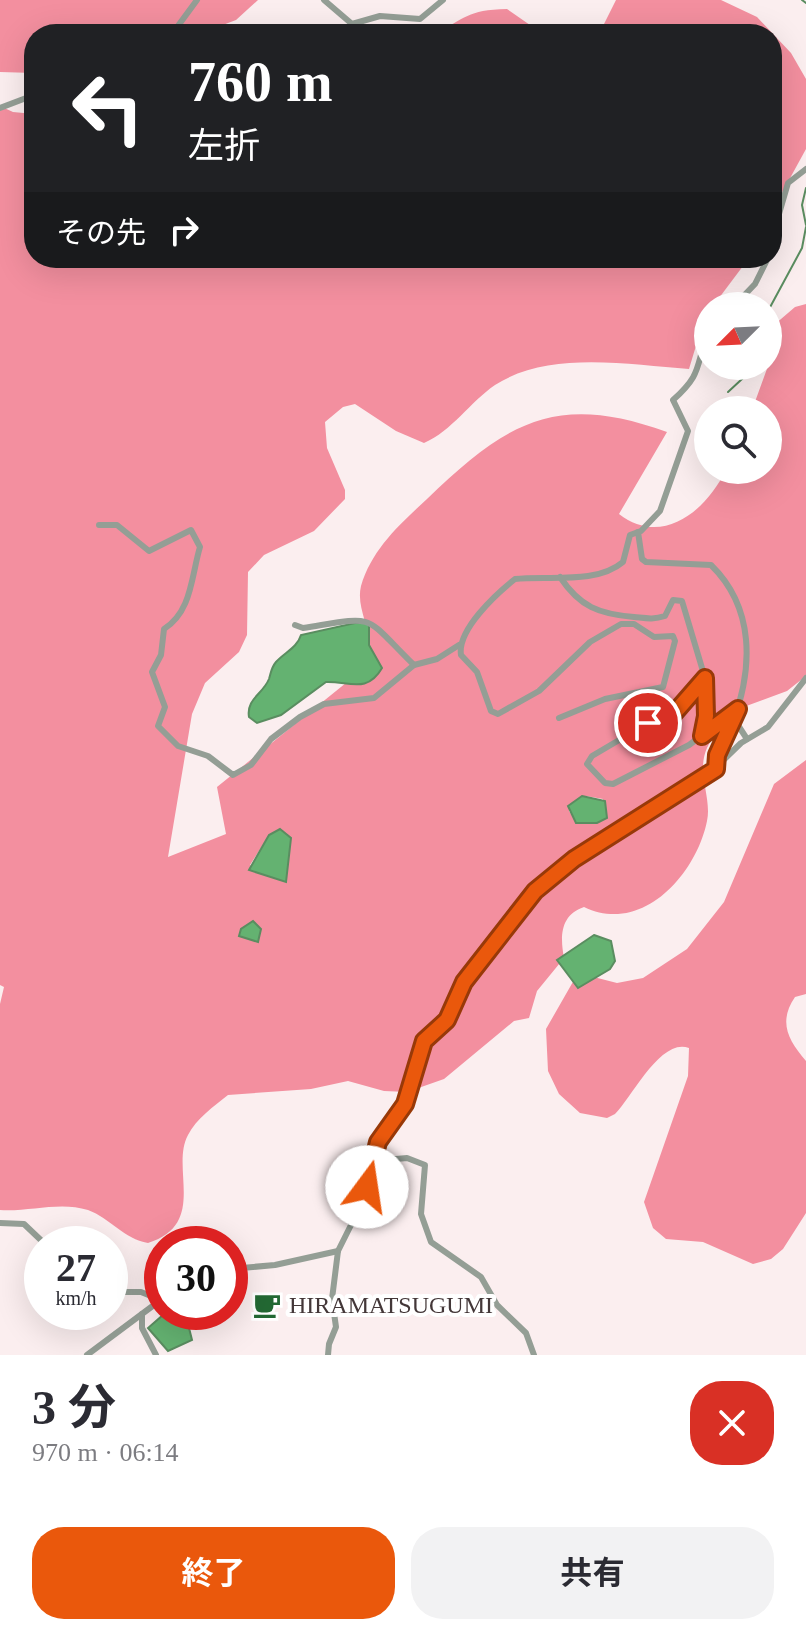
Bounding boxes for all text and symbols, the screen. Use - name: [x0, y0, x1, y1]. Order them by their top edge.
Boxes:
- text: 760 m: [188, 51, 333, 113]
- icon: left: [56, 56, 160, 160]
- text: 左折: [188, 126, 260, 166]
- icon: right: [162, 208, 206, 252]
- text: その先: [56, 216, 146, 249]
- north arrow: [694, 292, 782, 380]
- map controls: [694, 292, 782, 484]
- button: search: [694, 396, 782, 484]
- pin: [614, 689, 682, 757]
- icon: arrive: [626, 701, 670, 745]
- position arrow: [325, 1145, 409, 1229]
- speed limit sign: 30: [144, 1226, 248, 1330]
- text: 27: [56, 1245, 96, 1290]
- text: km/h: [55, 1287, 97, 1309]
- cafe icon: HIRAMATSUGUMI: [252, 1290, 282, 1320]
- place label: HIRAMATSUGUMI: [289, 1292, 493, 1318]
- text: 3 分: [32, 1381, 116, 1434]
- button: close: [690, 1381, 774, 1465]
- text: 970 m · 06:14: [32, 1438, 179, 1467]
- button: 終了: [32, 1527, 395, 1619]
- button: 共有: [411, 1527, 774, 1619]

